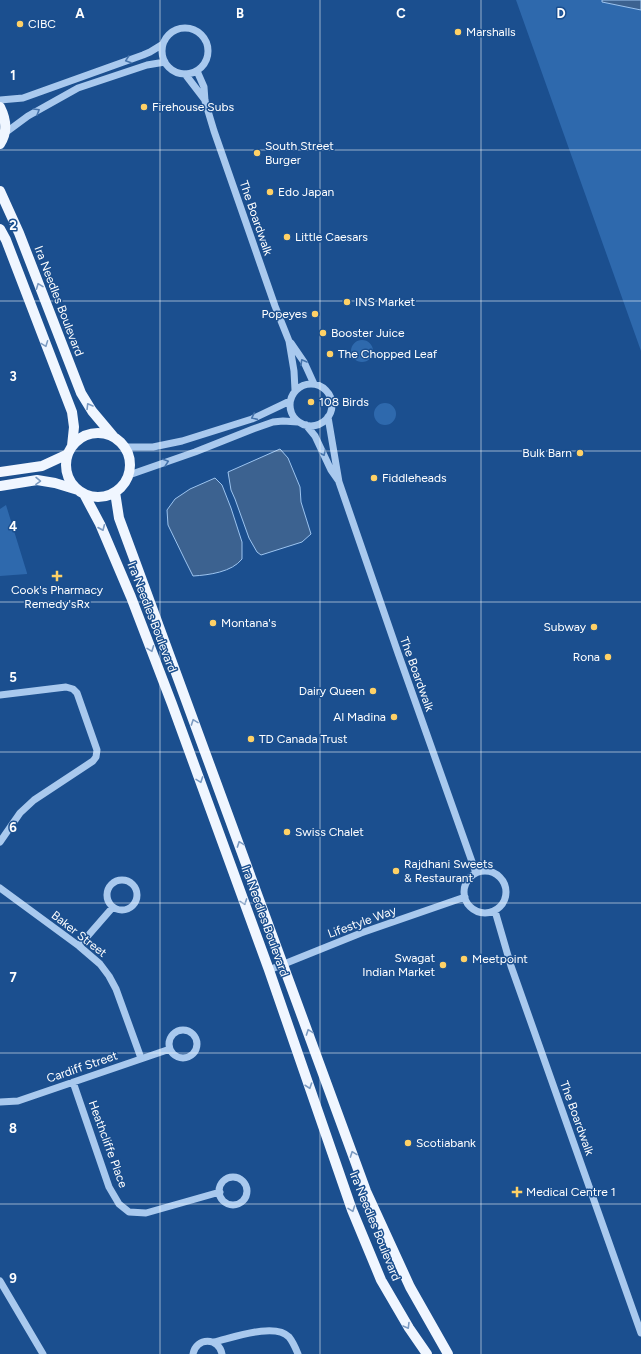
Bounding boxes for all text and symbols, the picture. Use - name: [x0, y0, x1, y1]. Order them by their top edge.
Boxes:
- text: A: [75, 6, 85, 21]
- text: B: [236, 6, 244, 21]
- text: C: [396, 6, 406, 21]
- text: D: [556, 6, 566, 21]
- place label: CIBC: [28, 17, 56, 31]
- marker: CIBC: [15, 19, 25, 29]
- place label: Marshalls: [466, 25, 516, 39]
- marker: Marshalls: [453, 27, 463, 37]
- one-way arrow: [124, 56, 131, 64]
- text: 1: [10, 68, 16, 83]
- place label: Firehouse Subs: [152, 100, 234, 114]
- marker: Firehouse Subs: [139, 102, 149, 112]
- one-way arrow: [33, 108, 40, 115]
- place label: South Street Burger: [265, 139, 334, 167]
- marker: South Street Burger: [252, 148, 262, 158]
- street label: The Boardwalk: [237, 179, 275, 257]
- place label: Edo Japan: [278, 185, 335, 199]
- marker: Edo Japan: [265, 187, 275, 197]
- text: 2: [9, 218, 17, 233]
- place label: Little Caesars: [295, 230, 368, 244]
- marker: Little Caesars: [282, 232, 292, 242]
- street label: Ira Needles Boulevard: [32, 244, 86, 358]
- one-way arrow: [36, 283, 44, 290]
- place label: INS Market: [355, 295, 415, 309]
- marker: INS Market: [342, 297, 352, 307]
- place label: Popeyes: [261, 307, 307, 321]
- marker: Popeyes: [310, 309, 320, 319]
- place label: Booster Juice: [331, 326, 405, 340]
- marker: Booster Juice: [318, 328, 328, 338]
- one-way arrow: [40, 340, 48, 347]
- place label: The Chopped Leaf: [338, 347, 438, 361]
- marker: The Chopped Leaf: [325, 349, 335, 359]
- one-way arrow: [301, 359, 308, 366]
- text: 3: [9, 369, 17, 384]
- place label: 108 Birds: [319, 395, 369, 409]
- marker: 108 Birds: [306, 397, 316, 407]
- one-way arrow: [87, 403, 94, 410]
- one-way arrow: [251, 412, 258, 420]
- place label: Bulk Barn: [522, 446, 572, 460]
- marker: Bulk Barn: [575, 448, 585, 458]
- one-way arrow: [318, 449, 326, 456]
- one-way arrow: [163, 458, 170, 467]
- place label: Fiddleheads: [382, 471, 447, 485]
- marker: Fiddleheads: [369, 473, 379, 483]
- one-way arrow: [36, 477, 42, 485]
- text: 4: [9, 519, 17, 534]
- one-way arrow: [98, 525, 106, 532]
- street label: Ira Needles Boulevard: [125, 560, 179, 674]
- marker: Cook's Pharmacy Remedy'sRx: [52, 571, 62, 581]
- place label: Cook's Pharmacy Remedy'sRx: [11, 583, 104, 611]
- place label: Montana's: [221, 616, 277, 630]
- marker: Montana's: [208, 618, 218, 628]
- place label: Subway: [543, 620, 587, 634]
- marker: Subway: [589, 622, 599, 632]
- street label: The Boardwalk: [397, 635, 437, 713]
- one-way arrow: [146, 645, 154, 652]
- place label: Rona: [573, 650, 600, 664]
- marker: Rona: [603, 652, 613, 662]
- text: 5: [9, 670, 17, 685]
- place label: Dairy Queen: [299, 684, 365, 698]
- marker: Dairy Queen: [368, 686, 378, 696]
- place label: Al Madina: [333, 710, 386, 724]
- marker: Al Madina: [389, 712, 399, 722]
- one-way arrow: [191, 719, 199, 726]
- place label: TD Canada Trust: [259, 732, 348, 746]
- marker: TD Canada Trust: [246, 734, 256, 744]
- one-way arrow: [195, 777, 203, 784]
- text: 6: [9, 820, 17, 835]
- place label: Swiss Chalet: [295, 825, 364, 839]
- marker: Swiss Chalet: [282, 827, 292, 837]
- one-way arrow: [236, 841, 244, 848]
- place label: Rajdhani Sweets & Restaurant: [404, 857, 493, 885]
- street label: Ira Needles Boulevard: [238, 864, 292, 978]
- marker: Rajdhani Sweets & Restaurant: [391, 866, 401, 876]
- one-way arrow: [240, 899, 248, 906]
- street label: Lifestyle Way: [326, 903, 399, 941]
- street label: Baker Street: [49, 908, 110, 960]
- place label: Swagat Indian Market: [362, 951, 435, 979]
- place label: Meetpoint: [472, 952, 528, 966]
- marker: Meetpoint: [459, 954, 469, 964]
- marker: Swagat Indian Market: [438, 960, 448, 970]
- text: 7: [9, 970, 17, 985]
- one-way arrow: [305, 1029, 313, 1036]
- street label: Cardiff Street: [45, 1048, 120, 1086]
- street label: The Boardwalk: [557, 1079, 597, 1157]
- one-way arrow: [304, 1082, 313, 1089]
- street label: Heathcliffe Place: [86, 1098, 130, 1190]
- text: 8: [9, 1121, 17, 1136]
- place label: Scotiabank: [416, 1136, 476, 1150]
- marker: Scotiabank: [403, 1138, 413, 1148]
- one-way arrow: [350, 1151, 358, 1158]
- street label: Ira Needles Boulevard: [347, 1169, 403, 1283]
- place label: Medical Centre 1: [526, 1185, 616, 1199]
- marker: Medical Centre 1: [511, 1186, 523, 1198]
- one-way arrow: [347, 1205, 355, 1212]
- text: 9: [9, 1271, 17, 1286]
- one-way arrow: [403, 1322, 410, 1329]

